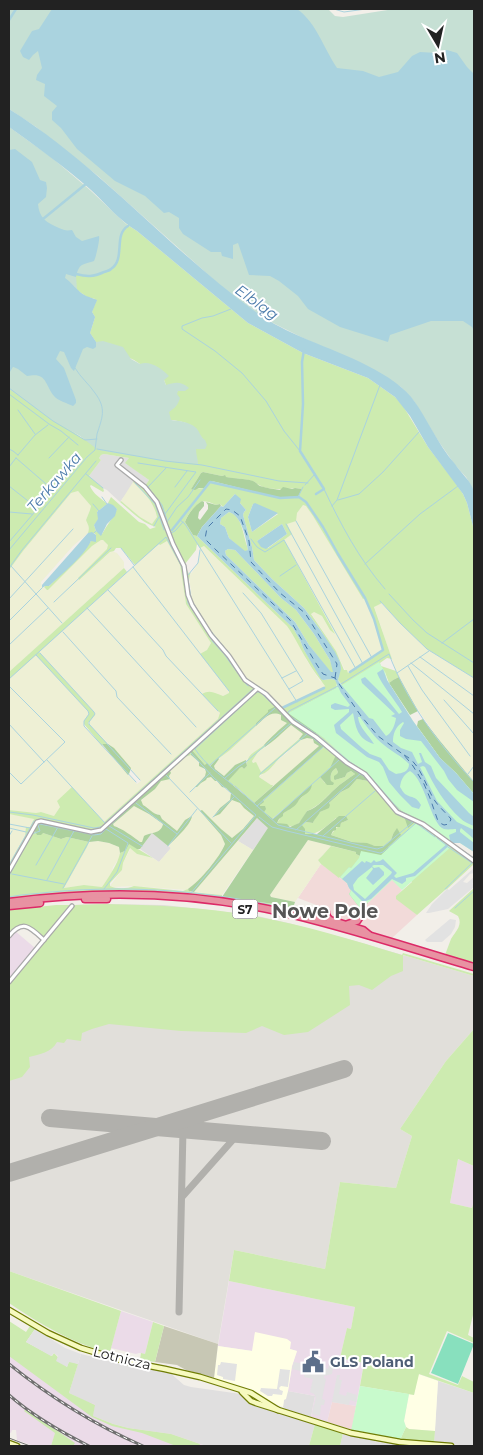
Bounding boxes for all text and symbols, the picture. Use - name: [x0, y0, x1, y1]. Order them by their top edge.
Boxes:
- north arrow: [413, 20, 463, 70]
- text: N: [433, 48, 447, 68]
- water label: Elbląg: [232, 280, 282, 324]
- water label: Terkawka: [23, 448, 85, 516]
- road number: S7: [232, 900, 258, 919]
- district label: Nowe Pole: [272, 900, 378, 923]
- street label: Lotnicza: [91, 1342, 153, 1374]
- public building icon: GLS Poland: [300, 1349, 326, 1375]
- place label: GLS Poland: [330, 1353, 414, 1371]

